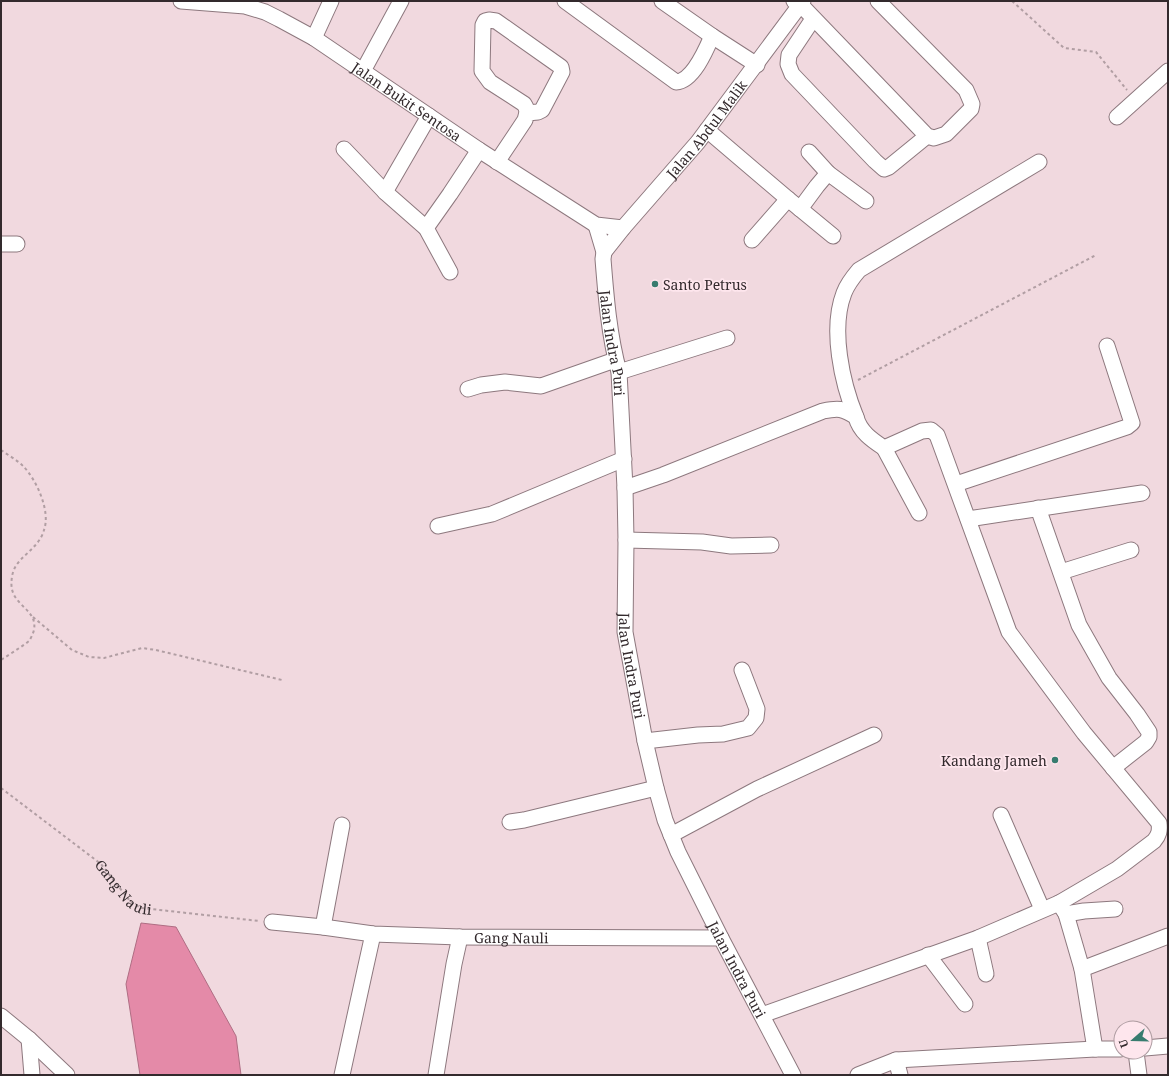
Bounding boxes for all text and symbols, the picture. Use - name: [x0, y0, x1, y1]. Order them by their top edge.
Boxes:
- street label: Jalan Bukit Sentosa: [348, 57, 466, 145]
- street label: Jalan Abdul Malik: [661, 75, 751, 183]
- place label: Santo Petrus: [663, 275, 747, 294]
- marker: Santo Petrus: [650, 279, 660, 289]
- street label: Jalan Indra Puri: [596, 288, 630, 397]
- street label: Jalan Indra Puri: [615, 612, 650, 721]
- place label: Kandang Jameh: [941, 751, 1047, 770]
- marker: Kandang Jameh: [1050, 755, 1060, 765]
- street label: Gang Nauli: [91, 855, 153, 919]
- street label: Jalan Indra Puri: [704, 917, 771, 1021]
- street label: Gang Nauli: [474, 928, 549, 947]
- north arrow: [1113, 1020, 1153, 1060]
- text: U: [1114, 1036, 1132, 1050]

